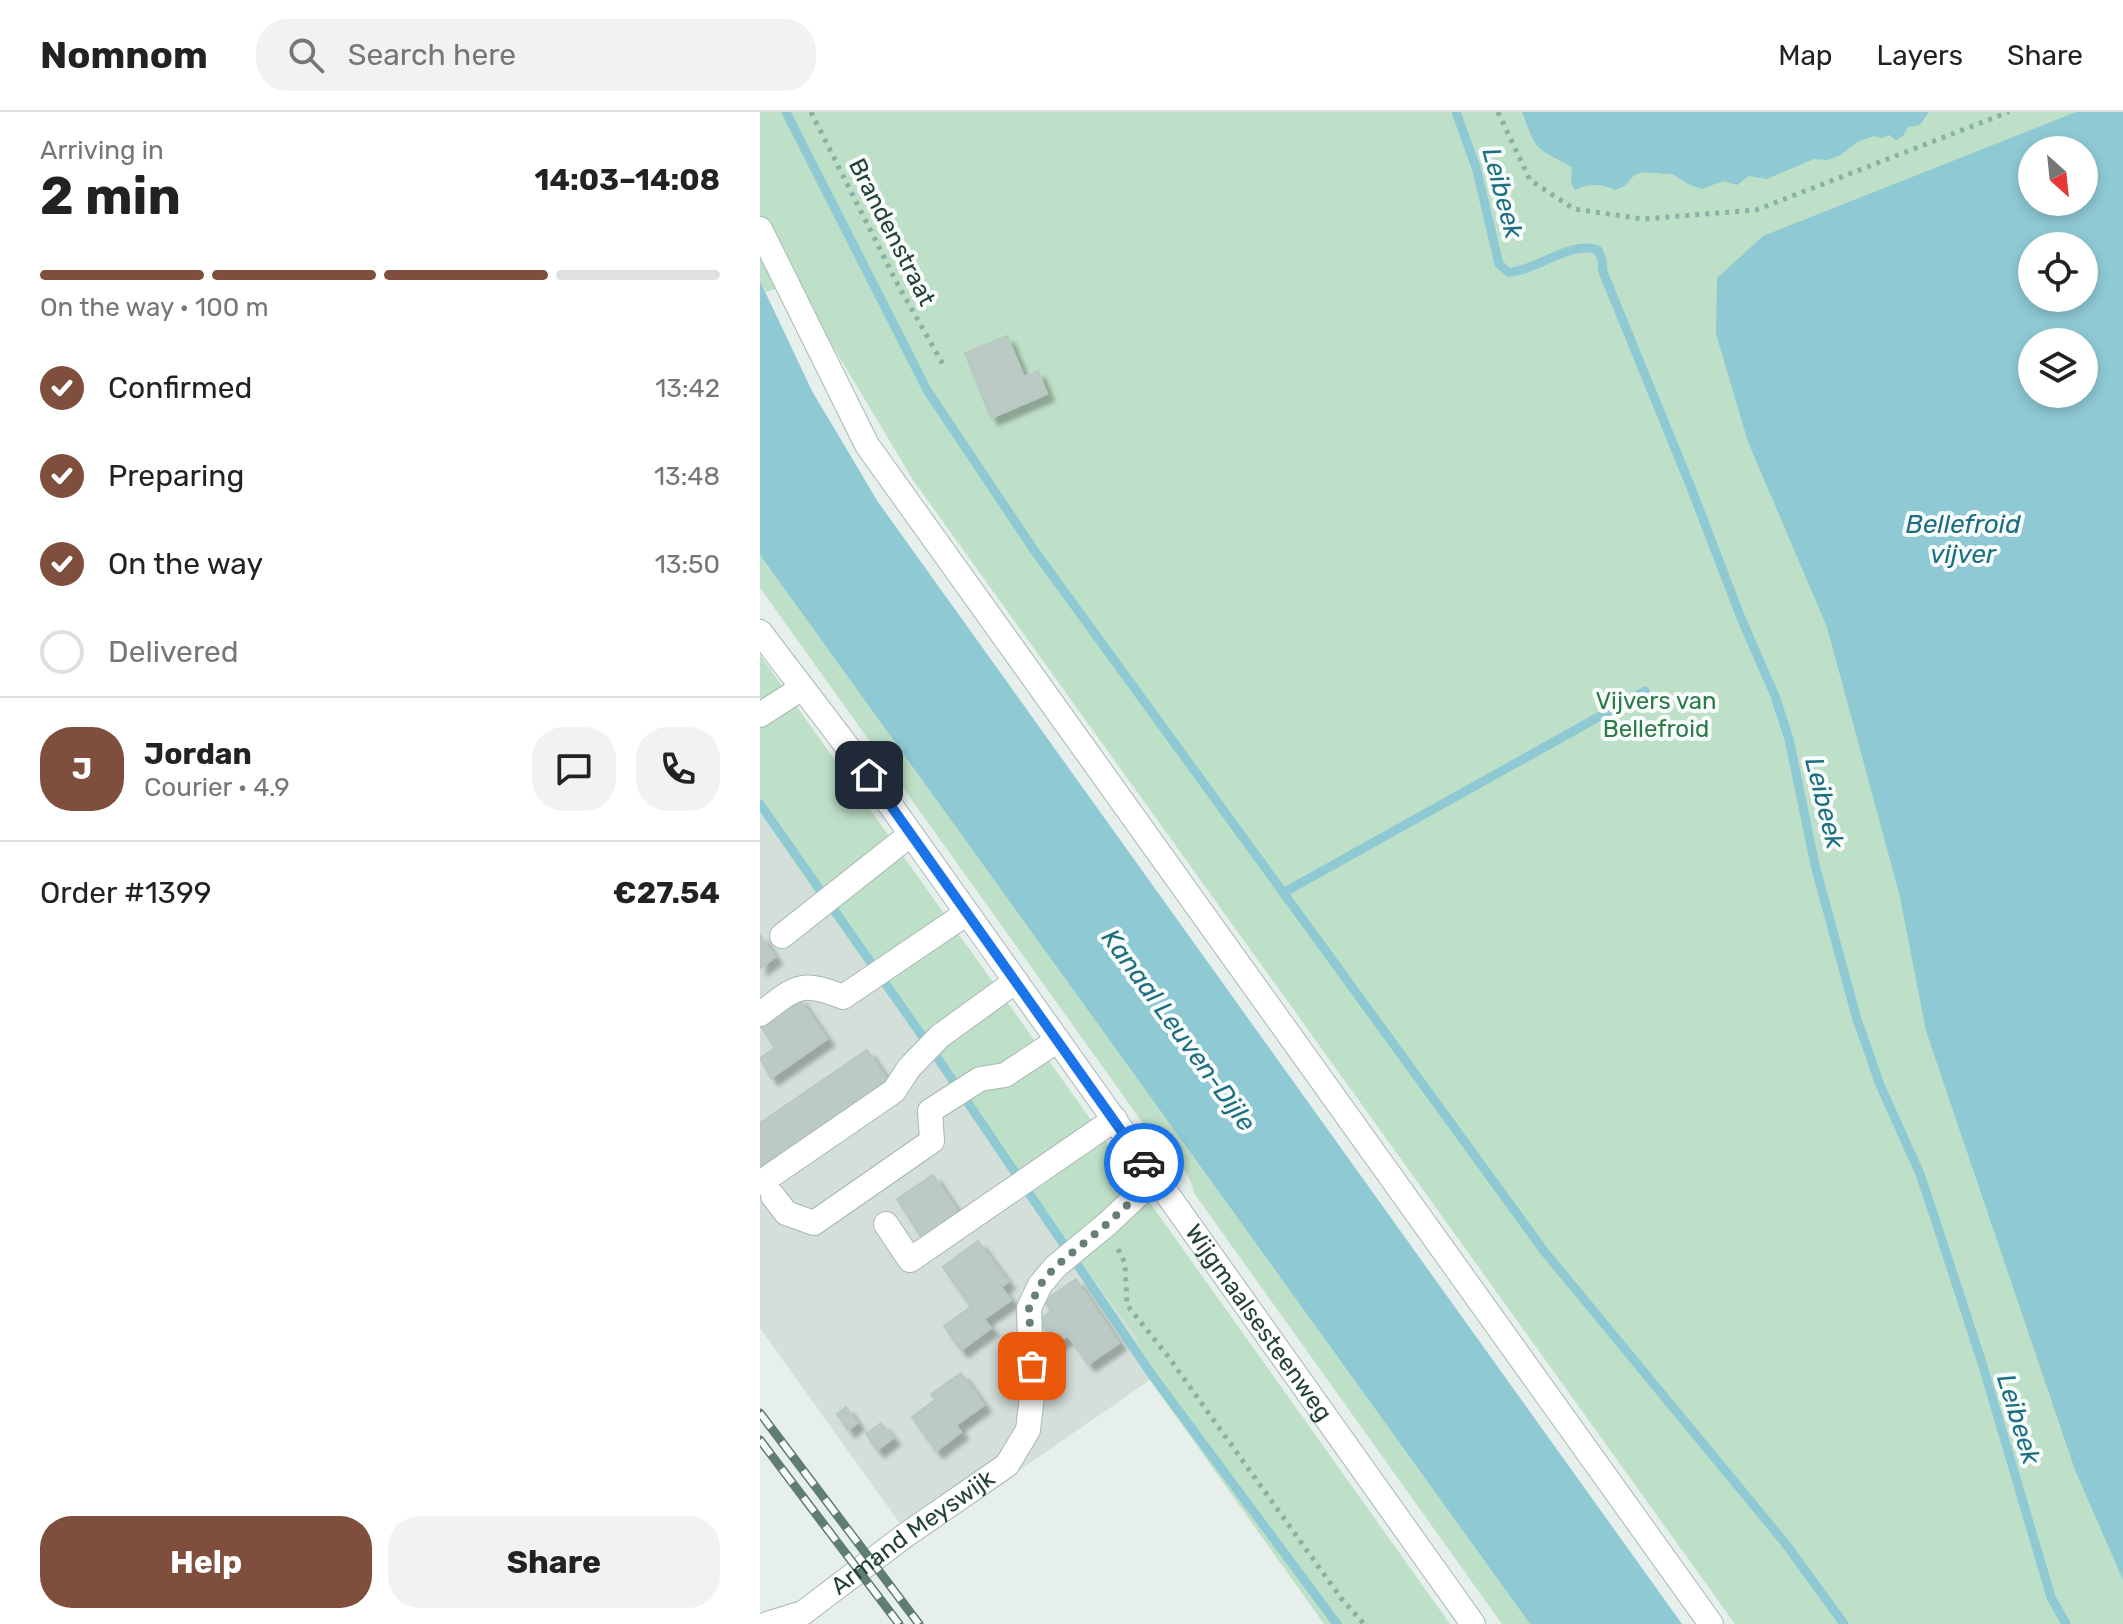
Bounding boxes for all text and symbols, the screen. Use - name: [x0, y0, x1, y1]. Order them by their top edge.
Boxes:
- search box: [256, 19, 816, 91]
- text: Nomnom: [40, 32, 208, 78]
- icon: search: [284, 33, 328, 77]
- text: Search here: [348, 37, 516, 73]
- text: Map: [1778, 39, 1833, 72]
- text: Layers: [1877, 39, 1963, 72]
- text: Share: [2007, 39, 2083, 72]
- text: Arriving in: [40, 135, 164, 166]
- north arrow: [2018, 136, 2098, 216]
- map controls: [2018, 136, 2098, 408]
- water label: Leibeek: [1476, 144, 1530, 243]
- street label: Brandenstraat: [843, 154, 941, 310]
- text: 14:03–14:08: [535, 162, 720, 198]
- text: 2 min: [40, 165, 181, 227]
- button: locate: [2018, 232, 2098, 312]
- text: On the way · 100 m: [40, 292, 269, 323]
- button: layers: [2018, 328, 2098, 408]
- icon: check: [40, 366, 84, 410]
- text: Confirmed: [108, 370, 252, 406]
- text: 13:42: [655, 373, 720, 404]
- icon: check: [40, 454, 84, 498]
- text: Preparing: [108, 458, 244, 494]
- text: 13:48: [654, 461, 720, 492]
- water label: Bellefroid vijver: [1905, 509, 2021, 570]
- icon: check: [40, 542, 84, 586]
- text: On the way: [108, 546, 263, 582]
- text: 13:50: [655, 549, 720, 580]
- text: Delivered: [108, 634, 239, 670]
- park label: Vijvers van Bellefroid: [1595, 687, 1717, 743]
- button: chat: [532, 727, 616, 811]
- button: phone: [636, 727, 720, 811]
- text: Jordan: [144, 736, 252, 772]
- pin: [835, 741, 903, 809]
- text: J: [72, 751, 92, 787]
- icon: home: [847, 753, 891, 797]
- water label: Leibeek: [1798, 754, 1851, 853]
- text: Courier · 4.9: [144, 772, 290, 803]
- text: Order #1399: [40, 875, 211, 911]
- text: €27.54: [613, 875, 720, 911]
- water label: Kanaal Leuven-Dijle: [1095, 923, 1263, 1138]
- courier: [1104, 1123, 1184, 1203]
- icon: car: [1122, 1141, 1166, 1185]
- street label: Wijgmaalsesteenweg: [1179, 1219, 1338, 1426]
- pin: [998, 1332, 1066, 1400]
- icon: bag: [1010, 1344, 1054, 1388]
- water label: Leibeek: [1990, 1370, 2047, 1469]
- street label: Armand Meyswijk: [825, 1464, 1000, 1601]
- button: Help: [40, 1516, 372, 1608]
- button: Share: [388, 1516, 720, 1608]

